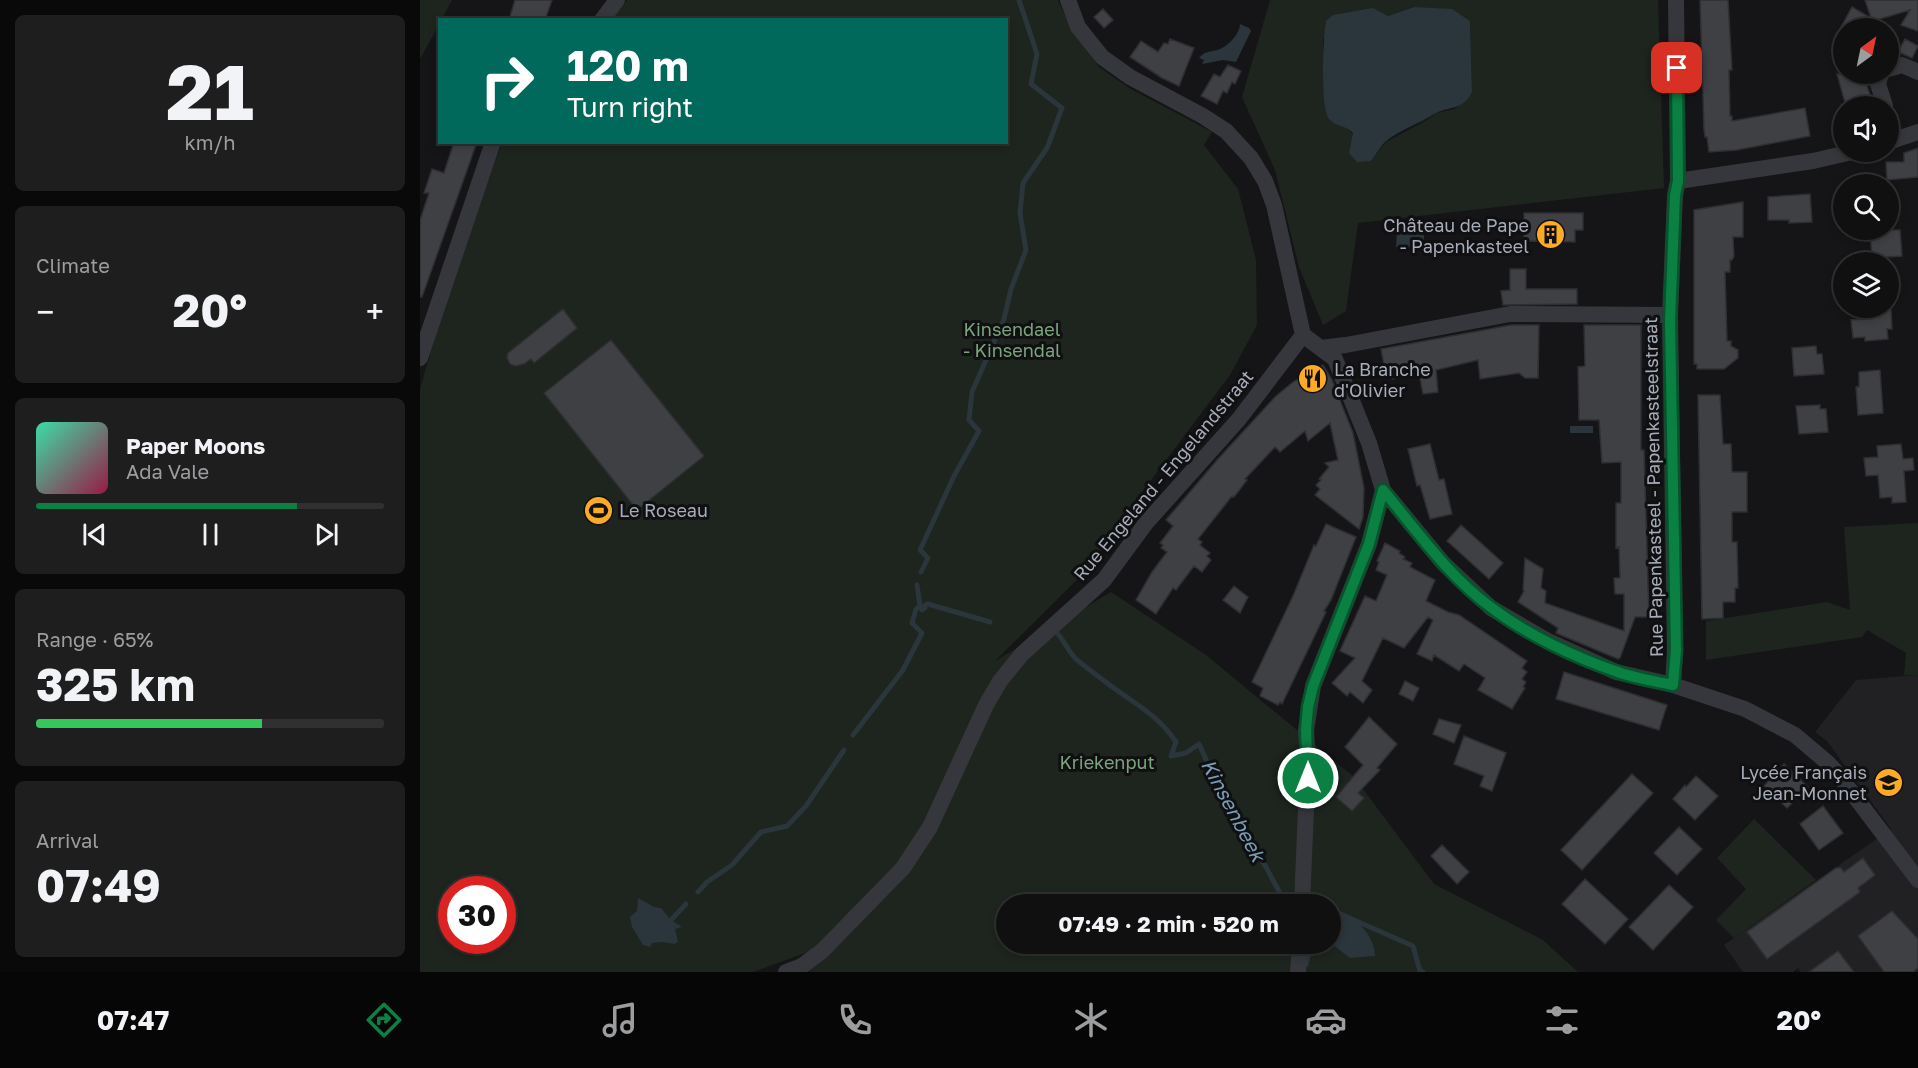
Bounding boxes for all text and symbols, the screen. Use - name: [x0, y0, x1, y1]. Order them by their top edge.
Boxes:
- north arrow: [1833, 18, 1899, 84]
- map controls: [1833, 18, 1899, 318]
- text: 120 m: [567, 40, 689, 90]
- icon: right: [468, 42, 546, 120]
- pin: [1651, 42, 1702, 93]
- text: 21: [166, 44, 254, 137]
- icon: arrive: [1660, 51, 1693, 84]
- text: Turn right: [567, 91, 693, 123]
- button: sound: [1833, 96, 1899, 162]
- text: km/h: [185, 130, 235, 154]
- button: search: [1833, 174, 1899, 240]
- place label: Château de Pape - Papenkasteel: [1383, 214, 1529, 257]
- building icon: Château de Pape - Papenkasteel: [1534, 219, 1566, 251]
- button: layers: [1833, 252, 1899, 318]
- text: Climate: [36, 253, 110, 277]
- text: 20°: [173, 283, 247, 337]
- text: −: [36, 292, 54, 331]
- text: +: [366, 292, 384, 331]
- street label: Rue Papenkasteel - Papenkasteelstraat: [1639, 317, 1667, 657]
- park label: Kinsendael - Kinsendal: [963, 318, 1061, 361]
- place label: La Branche d'Olivier: [1334, 358, 1431, 401]
- restaurant icon: La Branche d'Olivier: [1297, 363, 1329, 395]
- street label: Rue Engeland - Engelandstraat: [1069, 365, 1257, 585]
- text: Paper Moons: [126, 432, 265, 459]
- text: Ada Vale: [126, 459, 209, 483]
- sports icon: Le Roseau: [582, 494, 614, 526]
- place label: Le Roseau: [619, 499, 708, 521]
- icon: previous: [78, 518, 111, 551]
- icon: pause: [194, 518, 227, 551]
- icon: next: [310, 518, 343, 551]
- text: Range · 65%: [36, 627, 153, 651]
- text: 325 km: [36, 657, 195, 711]
- position arrow: [1276, 746, 1340, 810]
- park label: Kriekenput: [1059, 751, 1155, 773]
- water label: Kinsenbeek: [1197, 755, 1272, 868]
- place label: Lycée Français Jean-Monnet: [1740, 761, 1867, 804]
- school or university icon: Lycée Français Jean-Monnet: [1872, 766, 1904, 798]
- text: Arrival: [36, 828, 99, 852]
- text: 07:49: [36, 858, 161, 912]
- speed limit sign: 30: [438, 876, 516, 954]
- text: 07:49 · 2 min · 520 m: [1058, 910, 1279, 937]
- icon: directions: [363, 999, 405, 1041]
- icon: music: [599, 999, 641, 1041]
- icon: phone: [834, 999, 876, 1041]
- icon: climate: [1070, 999, 1112, 1041]
- icon: car: [1305, 999, 1347, 1041]
- icon: filters: [1541, 999, 1583, 1041]
- text: 07:47: [97, 1004, 169, 1036]
- text: 20°: [1777, 1004, 1821, 1036]

